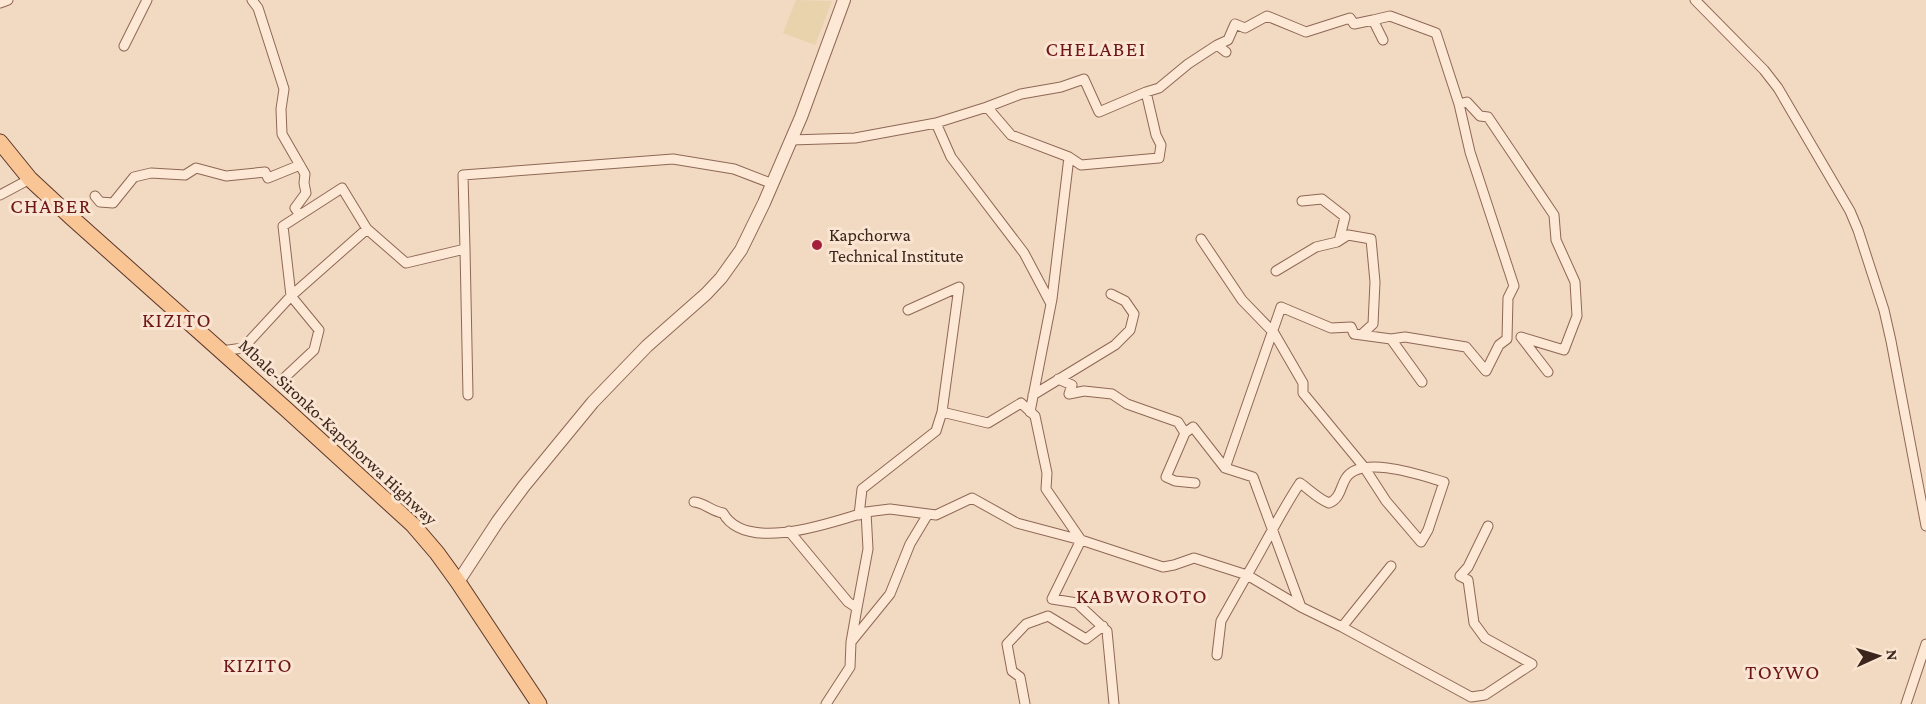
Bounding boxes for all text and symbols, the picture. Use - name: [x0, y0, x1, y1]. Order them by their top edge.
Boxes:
- district label: CHELABEI: [1045, 37, 1147, 61]
- district label: CHABER: [10, 194, 92, 218]
- place label: Kapchorwa Technical Institute: [829, 225, 964, 266]
- marker: Kapchorwa Technical Institute: [810, 238, 824, 252]
- district label: KIZITO: [142, 308, 212, 332]
- street label: Mbale-Sironko-Kapchorwa Highway: [235, 335, 442, 530]
- district label: KABWOROTO: [1076, 584, 1208, 608]
- north arrow: [1848, 626, 1908, 686]
- text: N: [1884, 649, 1901, 661]
- district label: KIZITO: [223, 653, 293, 677]
- district label: TOYWO: [1745, 660, 1821, 684]

